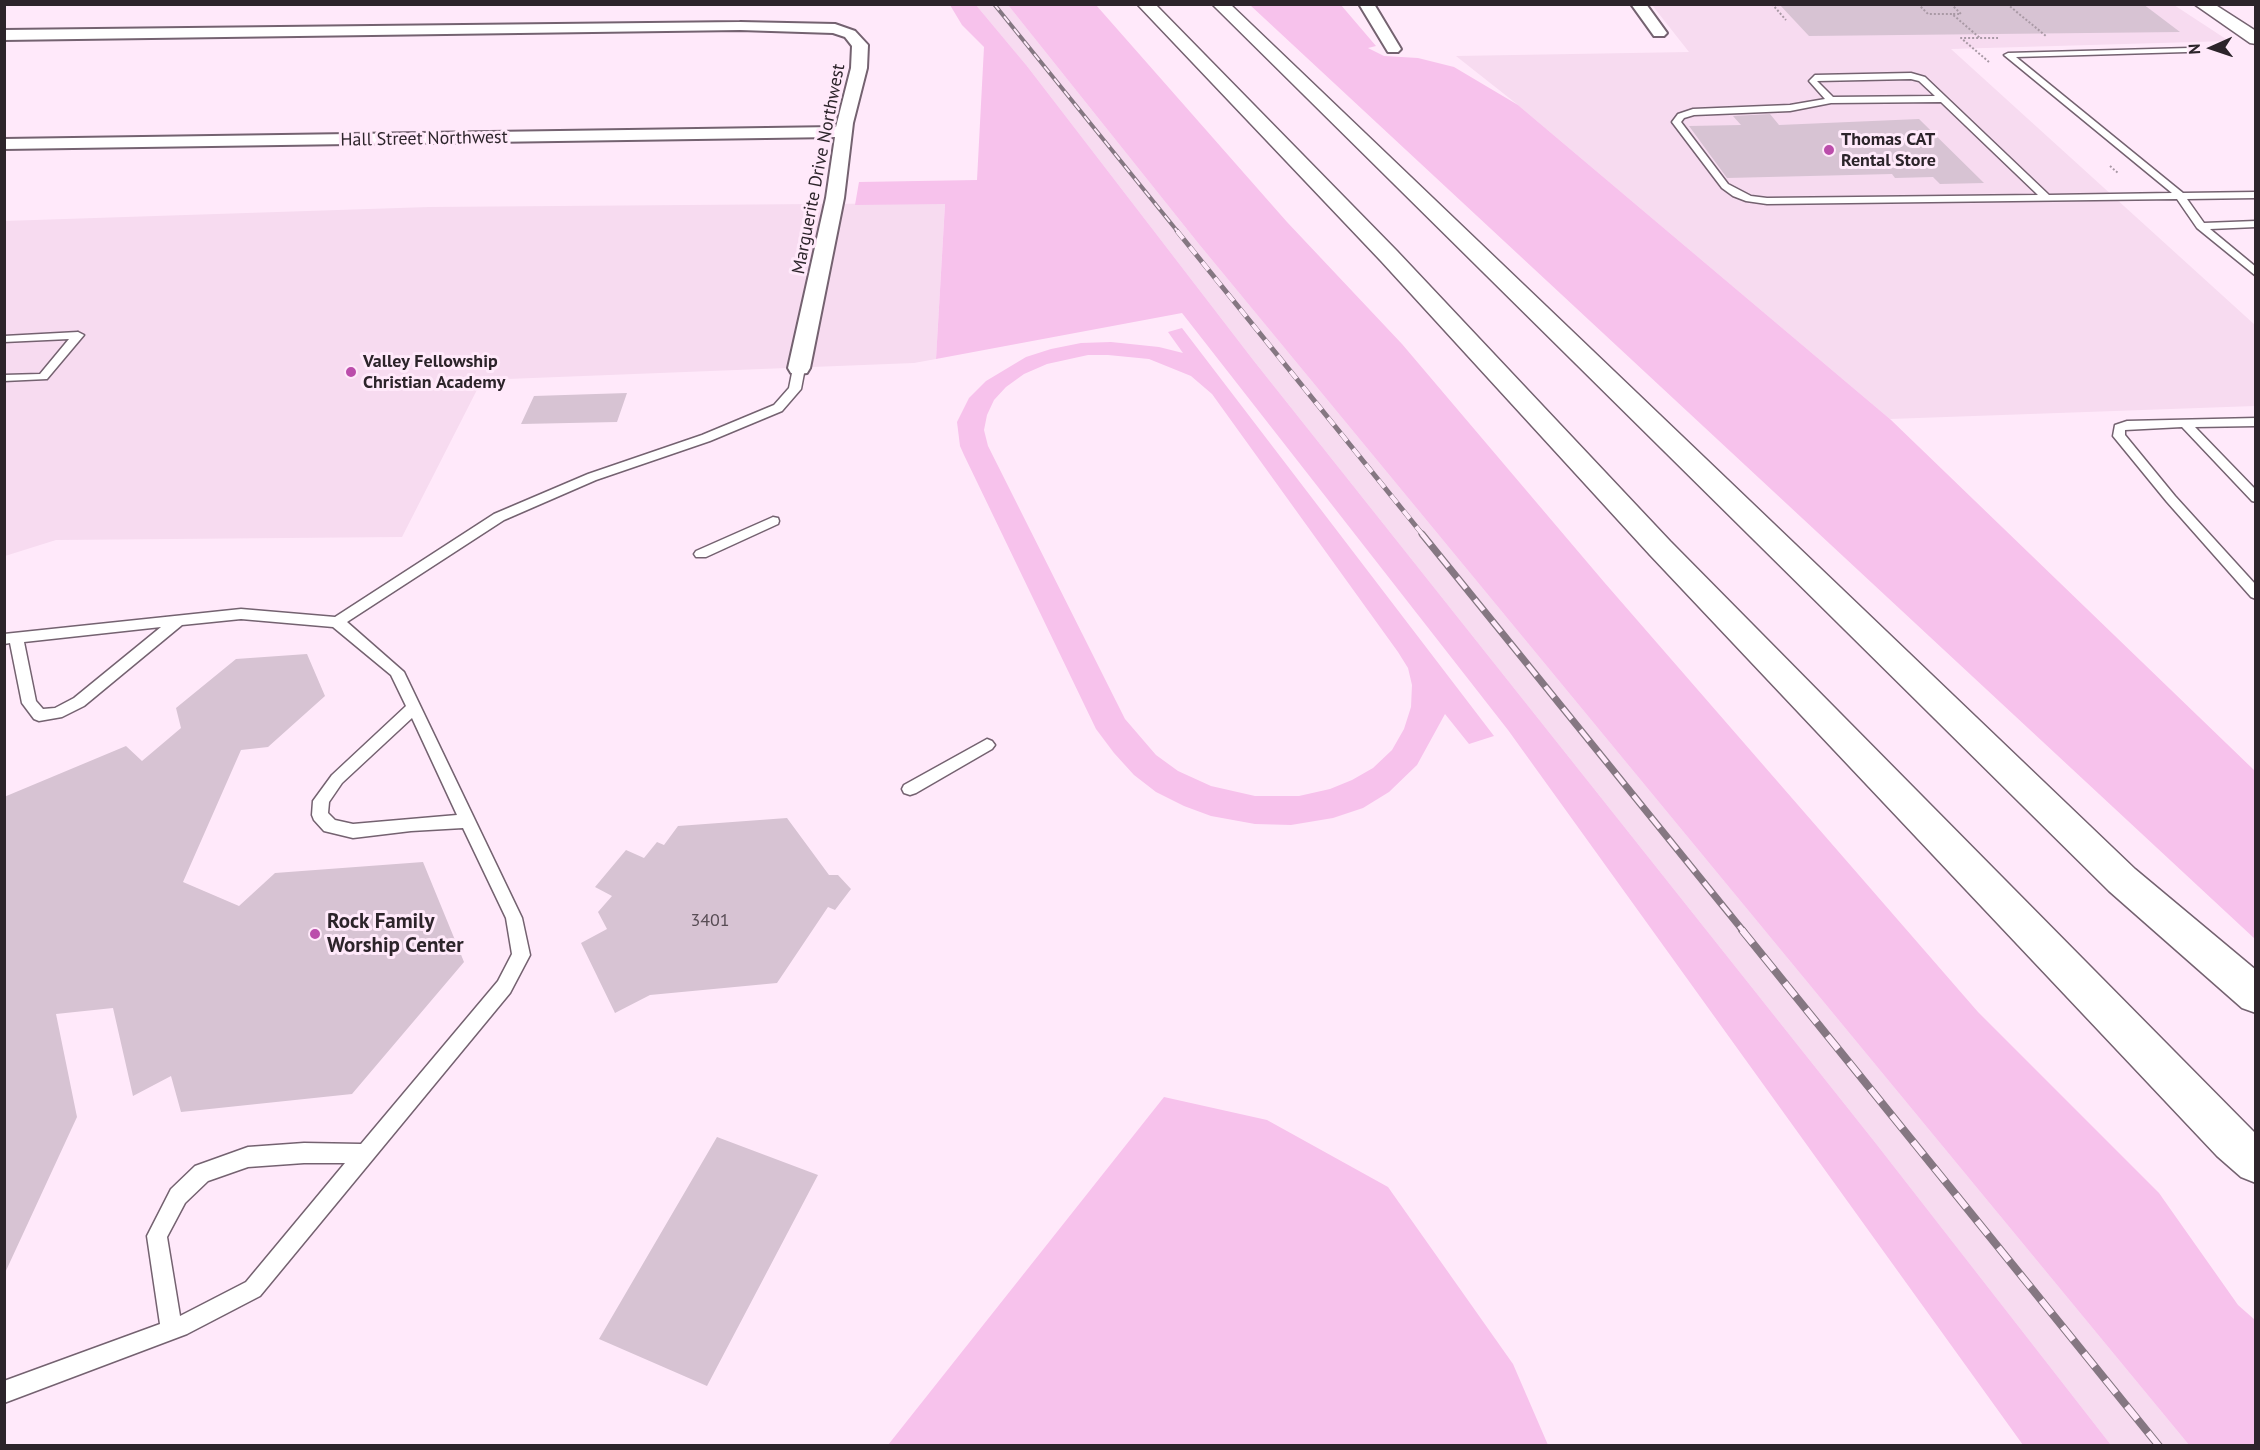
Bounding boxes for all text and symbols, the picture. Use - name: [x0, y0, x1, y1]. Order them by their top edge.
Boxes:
- north arrow: [2182, 18, 2242, 78]
- text: N: [2184, 43, 2204, 55]
- street label: Marguerite Drive Northwest: [788, 62, 850, 276]
- street label: Hall Street Northwest: [340, 127, 508, 151]
- place label: Thomas CAT Rental Store: [1841, 129, 1936, 172]
- marker: Thomas CAT Rental Store: [1822, 143, 1836, 157]
- place label: Valley Fellowship Christian Academy: [363, 351, 505, 394]
- marker: Valley Fellowship Christian Academy: [344, 365, 358, 379]
- place label: Rock Family Worship Center: [327, 909, 464, 959]
- house number: 3401: [690, 910, 730, 932]
- marker: Rock Family Worship Center: [308, 927, 322, 941]

